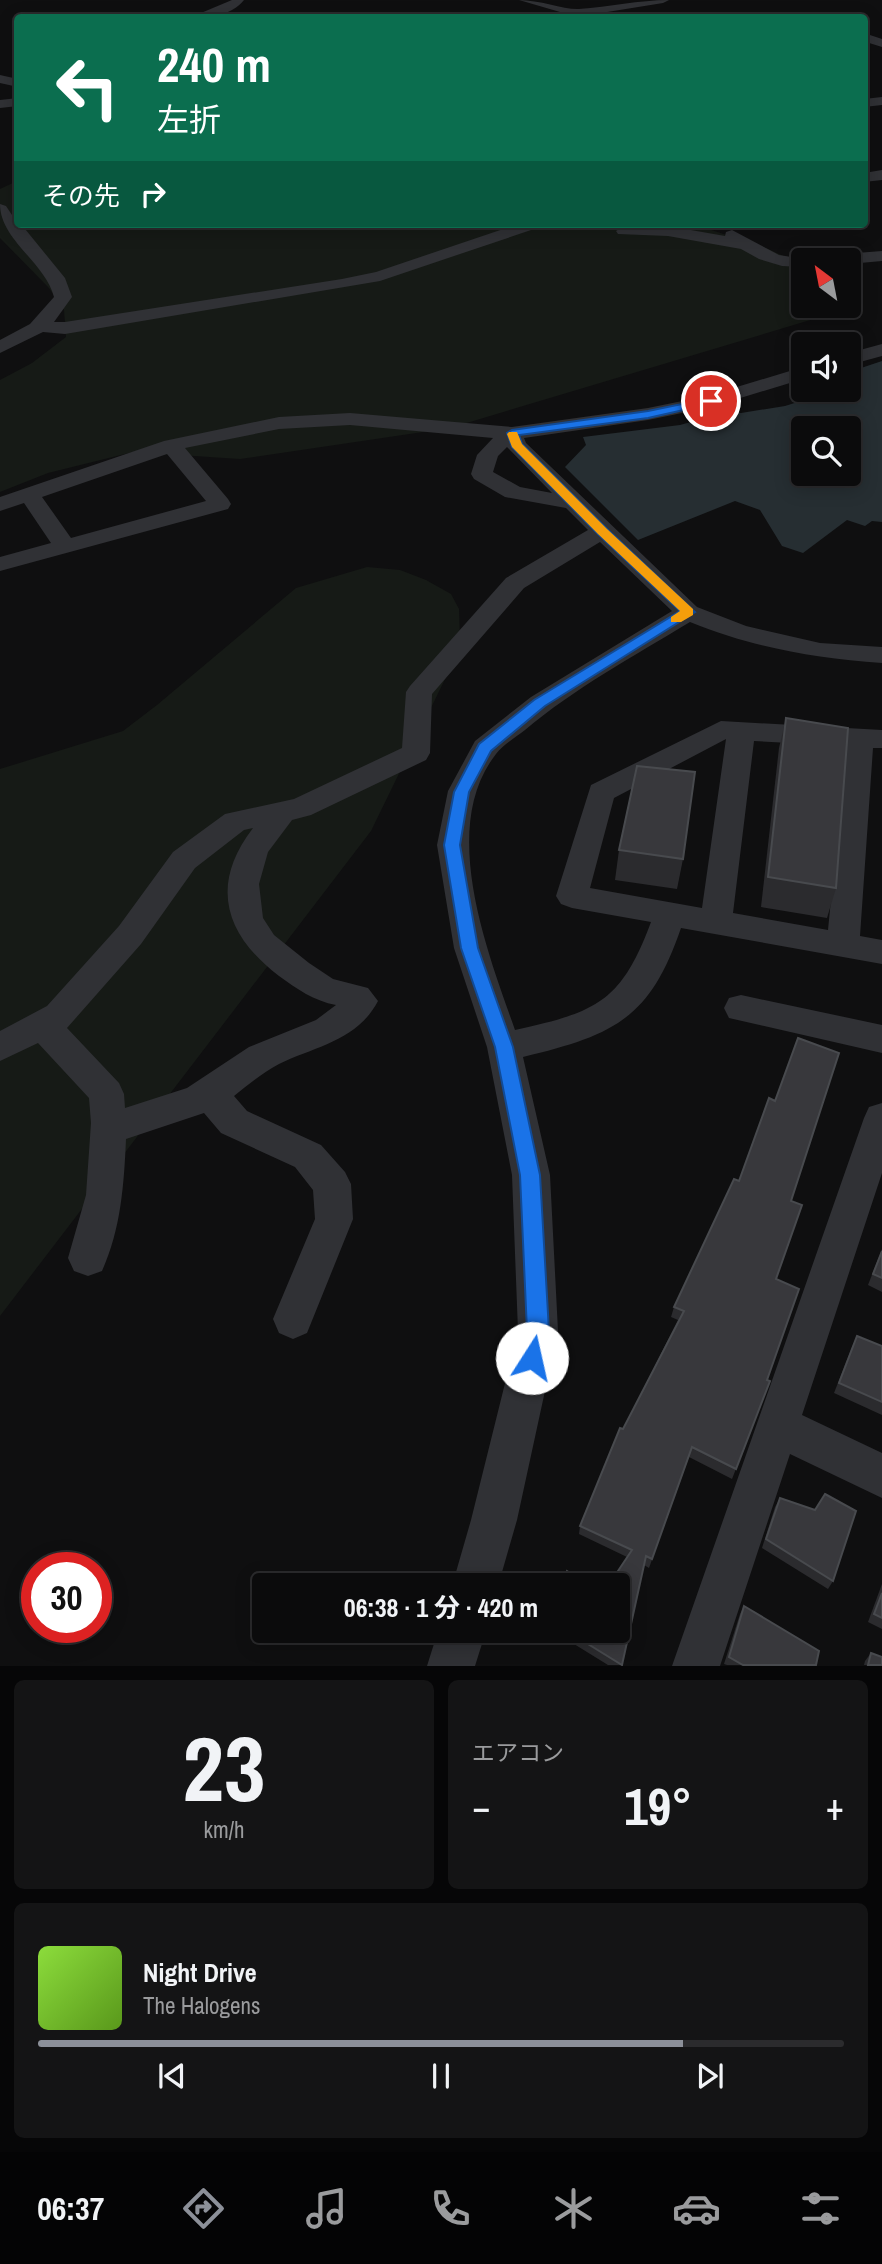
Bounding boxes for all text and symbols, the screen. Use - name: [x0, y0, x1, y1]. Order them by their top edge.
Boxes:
- text: 240 m: [157, 31, 271, 97]
- icon: left: [42, 42, 133, 133]
- text: 左折: [157, 98, 221, 141]
- icon: right: [134, 175, 172, 213]
- text: その先: [42, 178, 120, 213]
- north arrow: [791, 248, 861, 318]
- map controls: [791, 248, 861, 486]
- button: sound: [791, 332, 861, 402]
- pin: [681, 371, 741, 431]
- icon: arrive: [692, 382, 730, 420]
- button: search: [791, 416, 861, 486]
- position arrow: [495, 1321, 569, 1395]
- speed limit sign: 30: [21, 1552, 112, 1643]
- text: 06:38 · 1 分 · 420 m: [344, 1590, 538, 1625]
- text: 23: [183, 1707, 266, 1829]
- text: エアコン: [472, 1737, 564, 1768]
- text: 19°: [624, 1771, 692, 1841]
- text: −: [472, 1781, 490, 1832]
- text: +: [826, 1781, 844, 1832]
- text: km/h: [204, 1814, 244, 1845]
- text: Night Drive: [143, 1955, 257, 1990]
- text: The Halogens: [143, 1990, 260, 2021]
- icon: previous: [153, 2057, 191, 2095]
- icon: pause: [422, 2057, 460, 2095]
- icon: next: [691, 2057, 729, 2095]
- icon: directions: [179, 2184, 228, 2233]
- icon: music: [302, 2184, 351, 2233]
- icon: phone: [426, 2184, 475, 2233]
- icon: climate: [549, 2184, 598, 2233]
- icon: car: [672, 2184, 721, 2233]
- icon: filters: [796, 2184, 845, 2233]
- text: 06:37: [37, 2187, 104, 2230]

